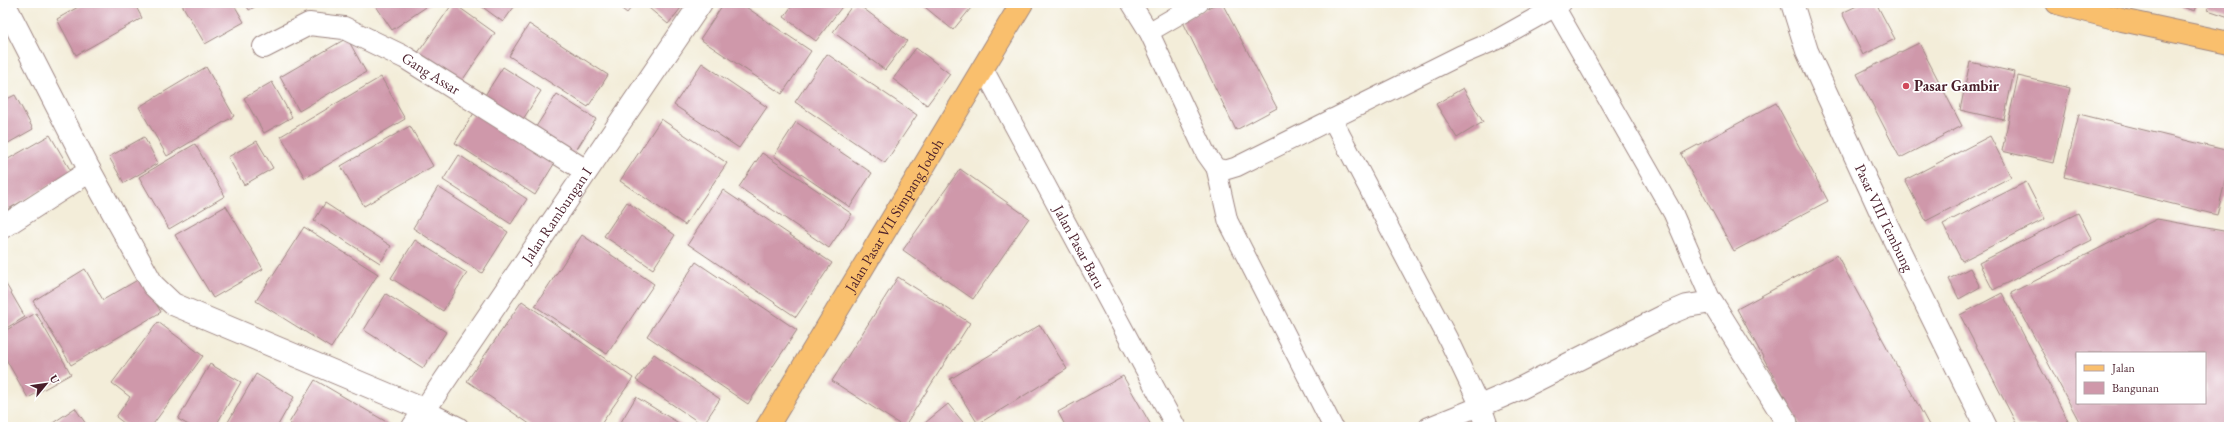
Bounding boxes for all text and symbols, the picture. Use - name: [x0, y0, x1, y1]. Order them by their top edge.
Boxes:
- street label: Gang Assar: [398, 48, 464, 99]
- place label: Pasar Gambir: [1914, 76, 2000, 95]
- marker: Pasar Gambir: [1901, 81, 1911, 91]
- street label: Jalan Pasar VII Simpang Jodoh: [839, 135, 947, 297]
- street label: Pasar VIII Tembung: [1851, 161, 1918, 275]
- street label: Jalan Rambungan I: [516, 163, 596, 268]
- street label: Jalan Pasar Baru: [1049, 200, 1110, 292]
- legend: [2076, 352, 2206, 404]
- text: Jalan: [2111, 360, 2136, 376]
- north arrow: [26, 364, 66, 404]
- text: U: [47, 372, 63, 387]
- text: Bangunan: [2112, 380, 2160, 396]

